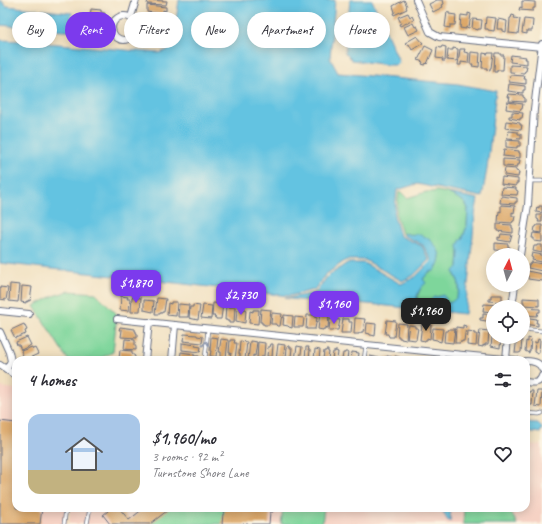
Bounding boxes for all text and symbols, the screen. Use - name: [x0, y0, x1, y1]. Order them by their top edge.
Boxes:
- chip: Buy: [12, 12, 57, 48]
- chip: Rent: [65, 12, 116, 48]
- chip: Filters: [124, 12, 183, 48]
- chip: New: [191, 12, 239, 48]
- chip: Apartment: [247, 12, 326, 48]
- chip: House: [334, 12, 390, 48]
- north arrow: [486, 248, 530, 292]
- map controls: [486, 248, 530, 344]
- pin: $1,870: [103, 270, 169, 304]
- text: $1,870: [120, 275, 152, 291]
- pin: $2,730: [208, 282, 274, 316]
- text: $2,730: [225, 287, 257, 303]
- pin: $1,160: [301, 291, 367, 325]
- text: $1,160: [318, 296, 350, 312]
- pin: $1,960: [393, 298, 459, 332]
- button: locate: [486, 300, 530, 344]
- text: $1,960: [410, 303, 442, 319]
- one-way arrow: [202, 341, 211, 347]
- icon: filters: [492, 369, 514, 391]
- text: 4 homes: [28, 370, 76, 391]
- text: $1,960/mo: [152, 428, 216, 449]
- icon: home: [60, 430, 108, 478]
- icon: heart: [492, 443, 514, 465]
- text: 3 rooms · 92 m²: [152, 449, 222, 465]
- text: Turnstone Shore Lane: [152, 465, 248, 481]

